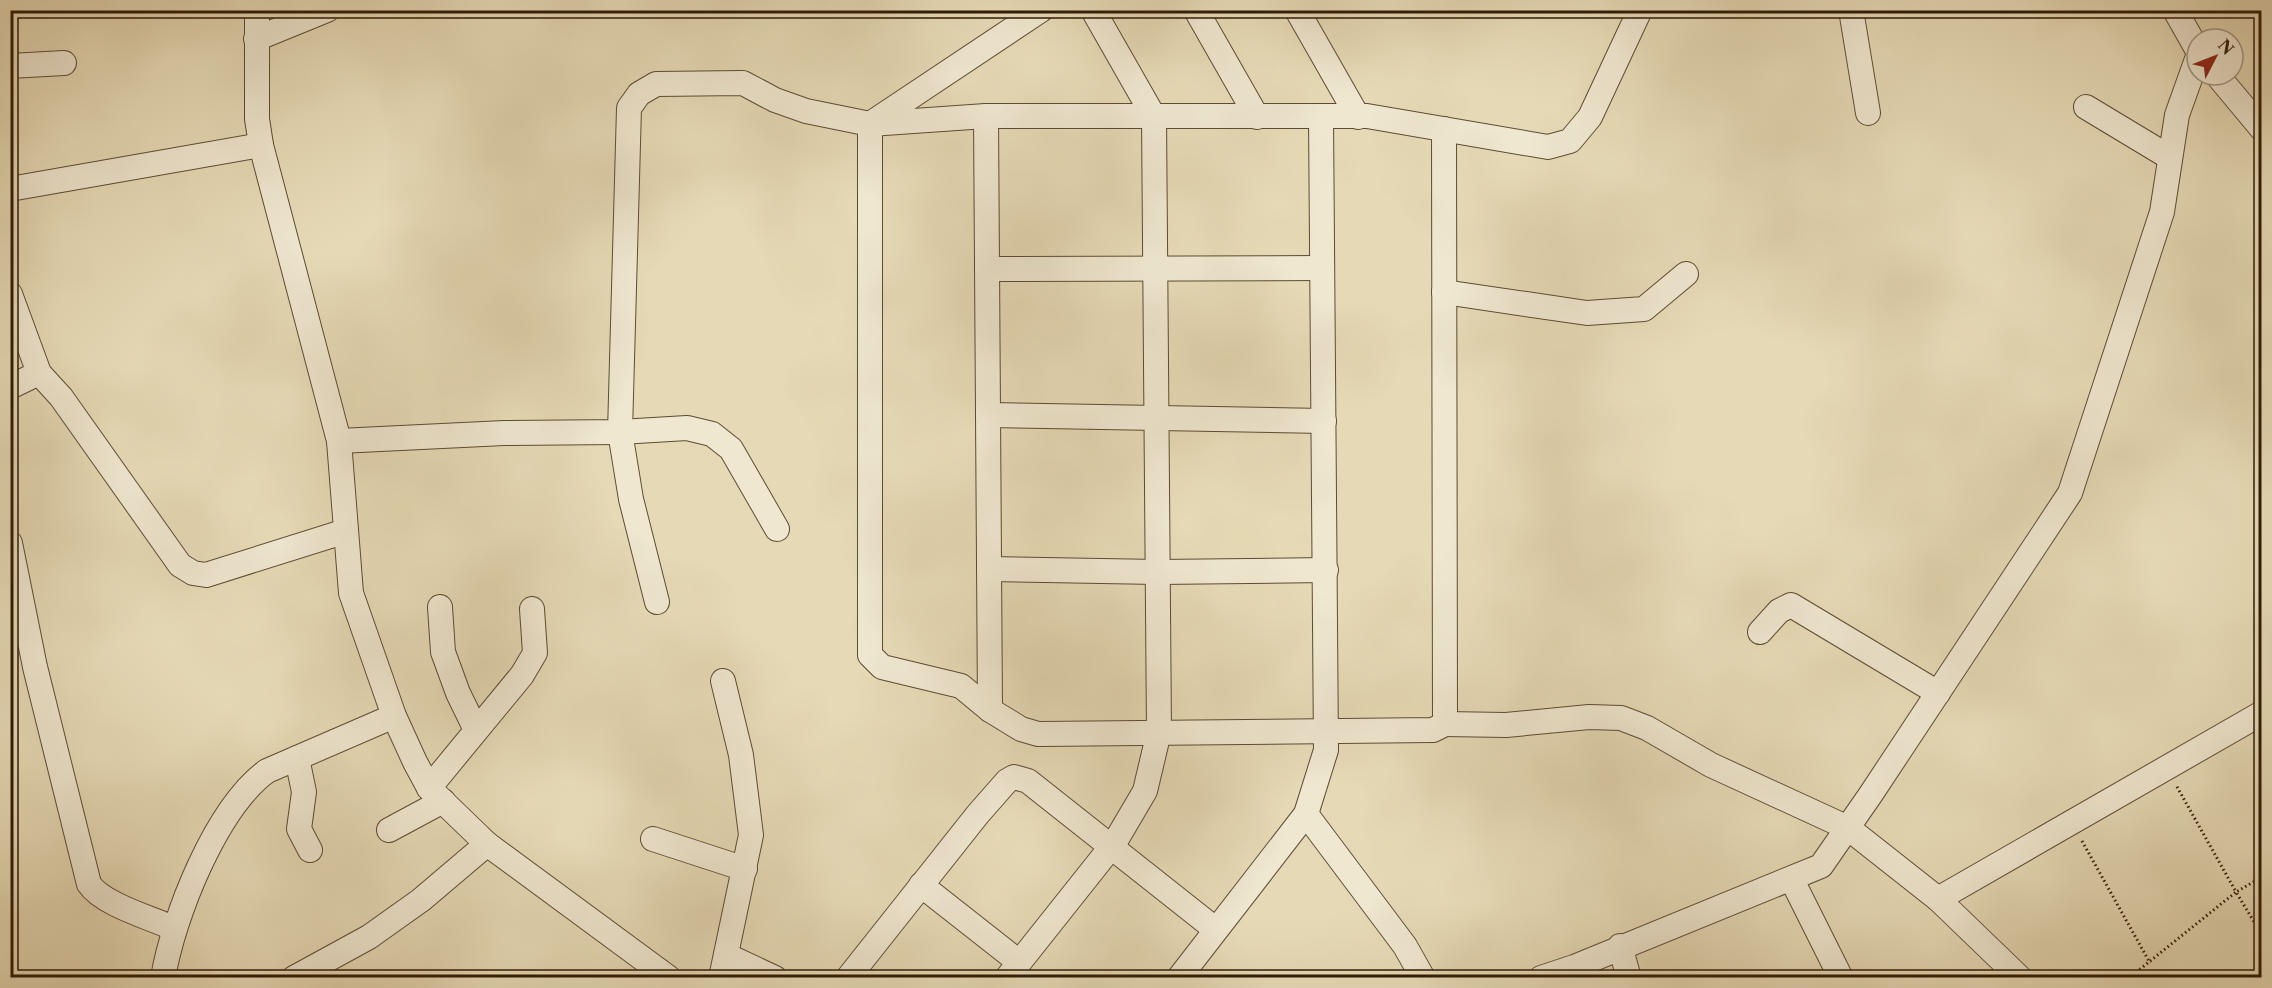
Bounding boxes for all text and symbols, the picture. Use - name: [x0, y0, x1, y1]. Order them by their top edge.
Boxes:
- north arrow: [2185, 27, 2245, 87]
- text: N: [2214, 35, 2238, 59]

